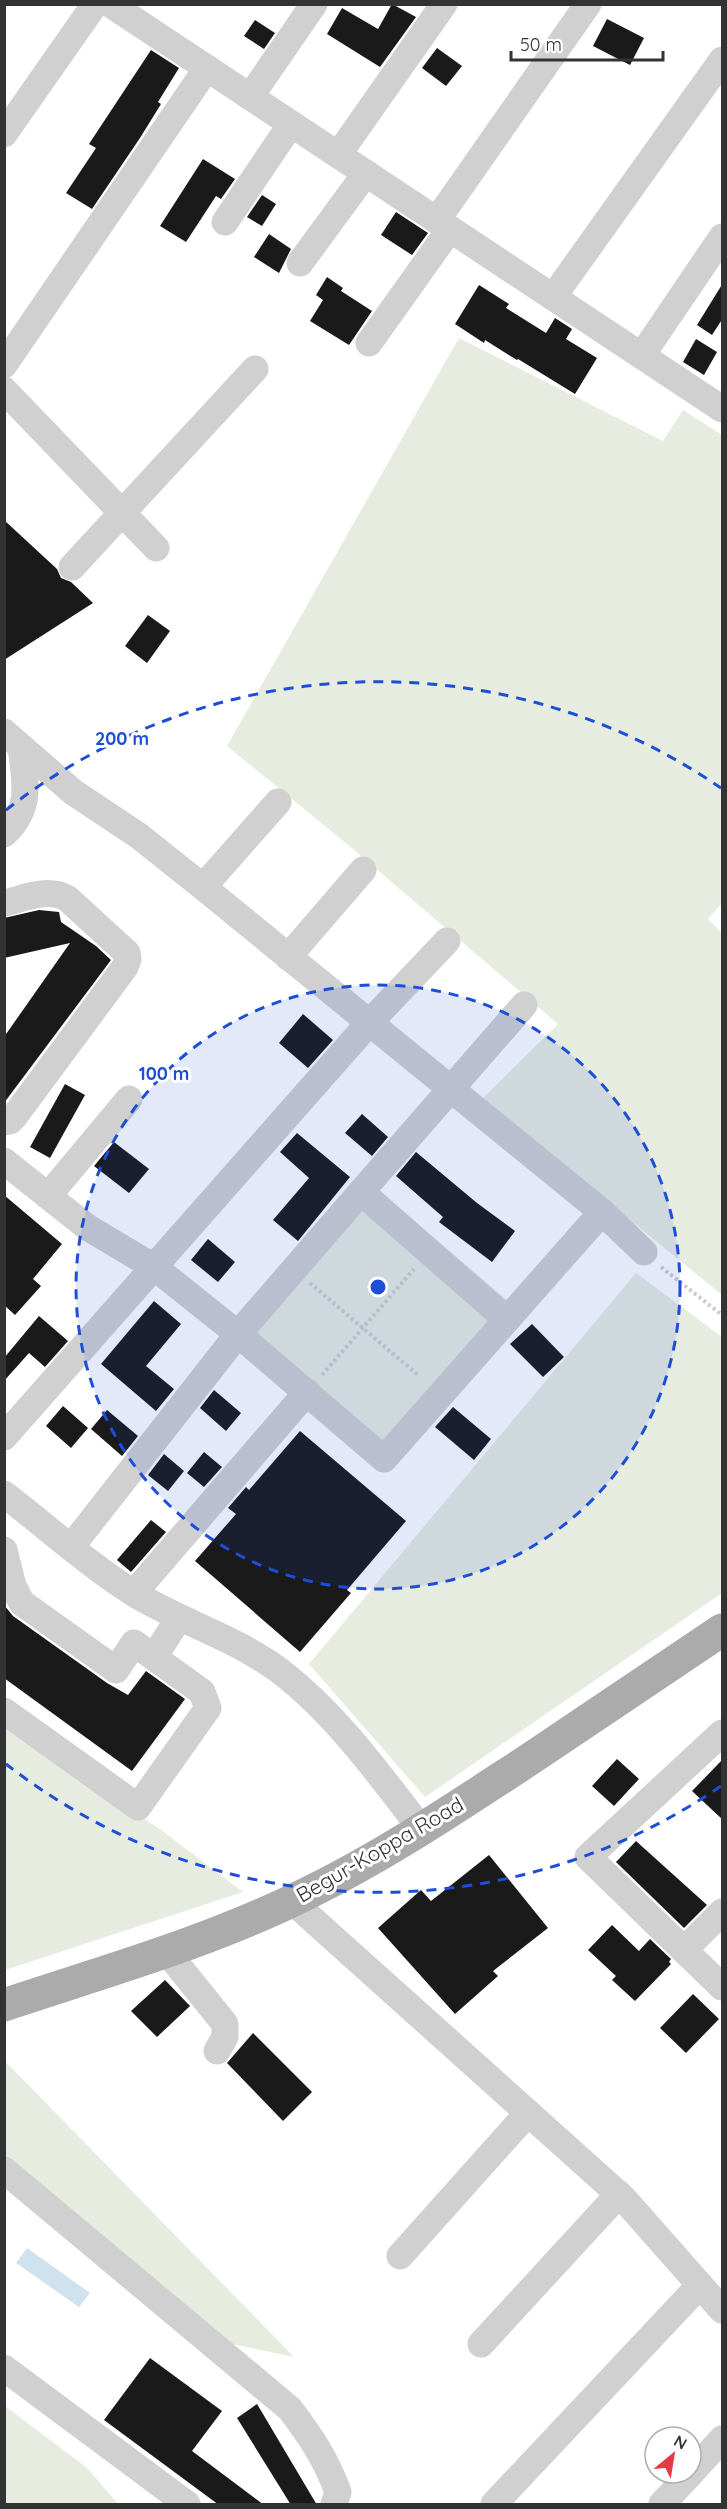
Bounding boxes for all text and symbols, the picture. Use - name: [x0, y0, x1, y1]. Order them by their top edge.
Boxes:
- scale bar: [511, 24, 662, 62]
- text: 50 m: [520, 33, 562, 56]
- text: 200 m: [95, 727, 149, 750]
- text: 100 m: [139, 1062, 189, 1085]
- centre of rings: [368, 1277, 388, 1297]
- street label: Begur-Koppa Road: [291, 1791, 468, 1908]
- north arrow: [643, 2425, 703, 2485]
- text: N: [670, 2430, 691, 2454]

